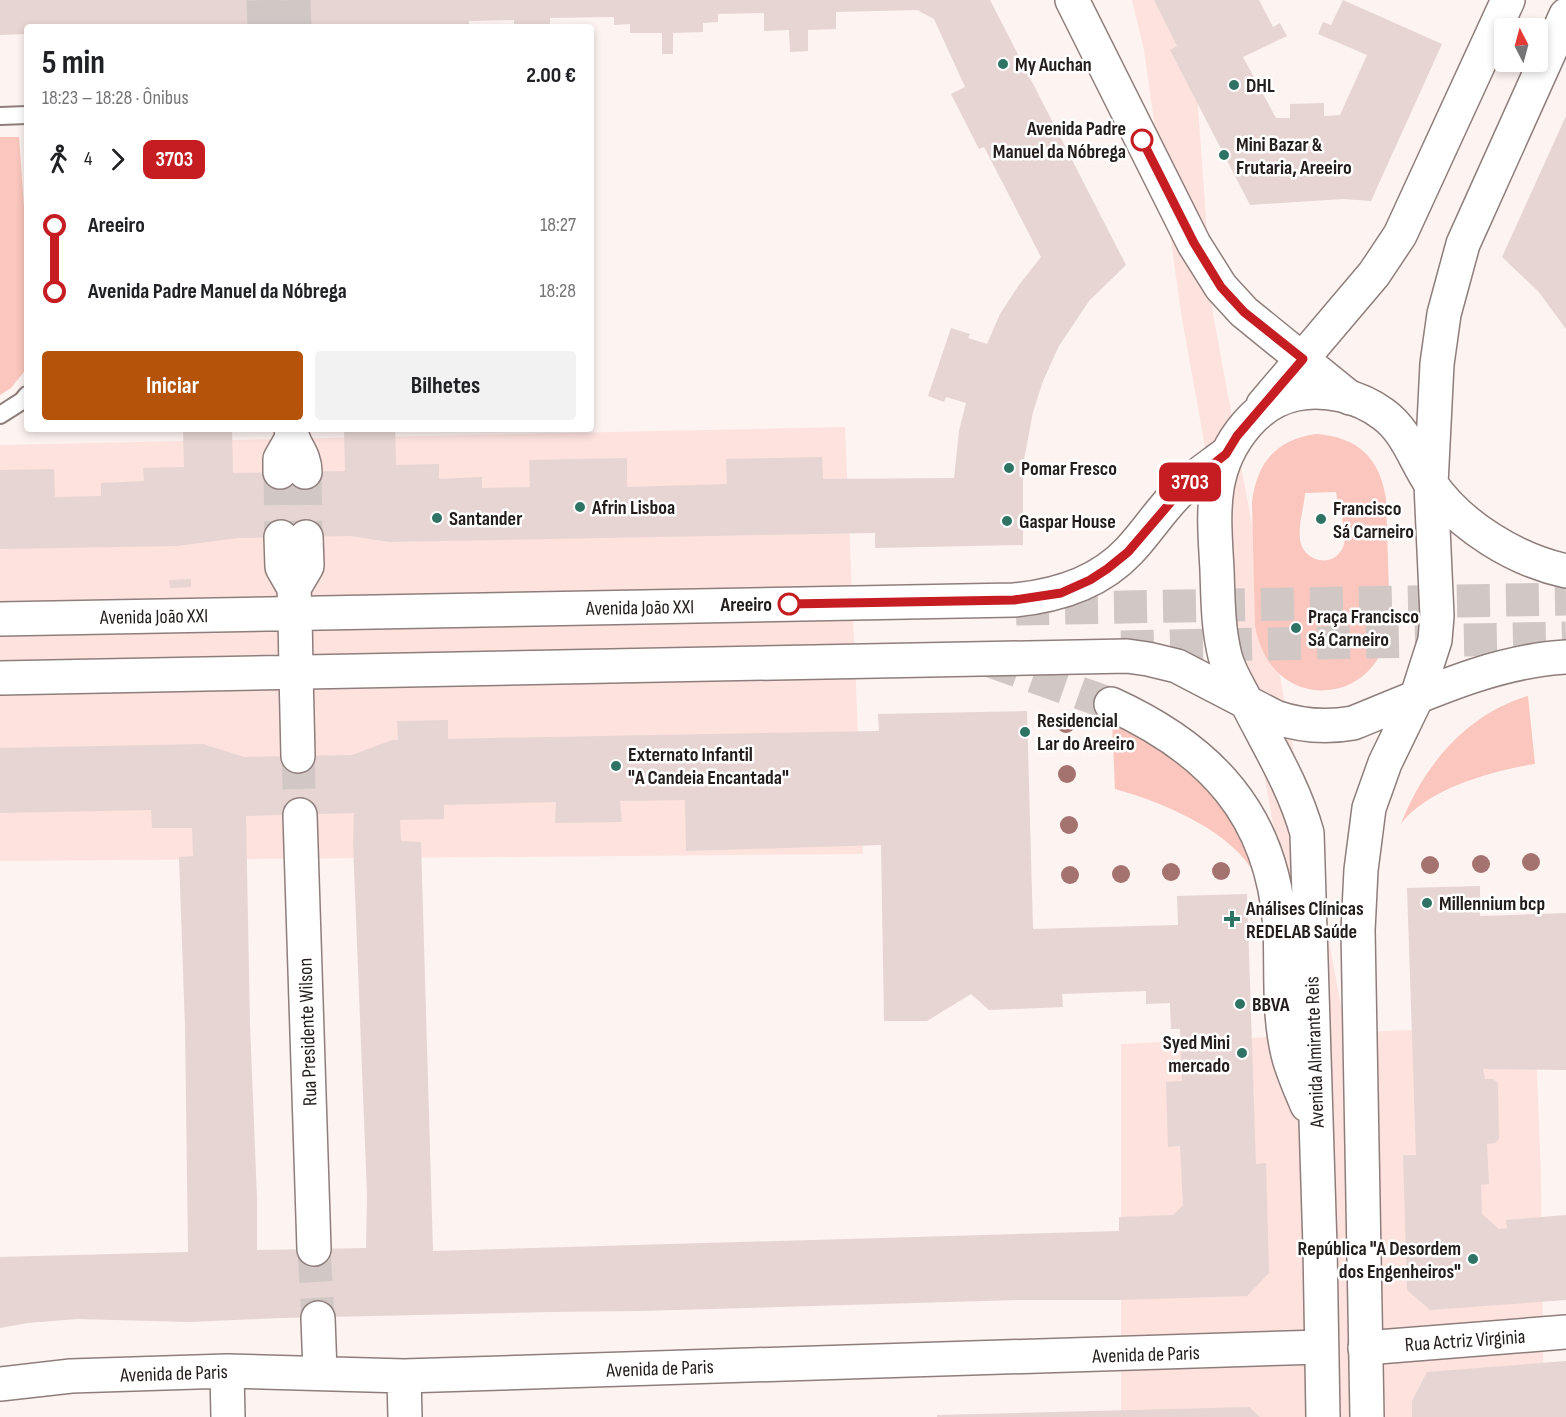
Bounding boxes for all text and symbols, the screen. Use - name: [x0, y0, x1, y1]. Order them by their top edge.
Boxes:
- north arrow: [1494, 18, 1548, 72]
- map controls: [1494, 18, 1548, 72]
- text: 5 min: [42, 43, 105, 83]
- place label: My Auchan: [1015, 53, 1092, 77]
- marker: My Auchan: [996, 57, 1010, 71]
- text: 2.00 €: [526, 62, 576, 89]
- place label: DHL: [1246, 74, 1275, 98]
- marker: DHL: [1227, 78, 1241, 92]
- text: 18:23 – 18:28 · Ônibus: [42, 86, 189, 110]
- place label: Avenida Padre Manuel da Nóbrega: [993, 117, 1126, 164]
- marker: Avenida Padre Manuel da Nóbrega: [1131, 129, 1153, 151]
- place label: Mini Bazar & Frutaria, Areeiro: [1236, 133, 1352, 180]
- icon: walk: [42, 143, 75, 176]
- icon: forward: [101, 143, 134, 176]
- text: 4: [84, 147, 92, 171]
- text: 3703: [155, 147, 193, 172]
- marker: Mini Bazar & Frutaria, Areeiro: [1217, 148, 1231, 162]
- text: Areeiro: [88, 212, 145, 239]
- text: 18:27: [540, 213, 576, 237]
- text: Avenida Padre Manuel da Nóbrega: [88, 278, 347, 305]
- text: 18:28: [539, 279, 576, 303]
- button: Iniciar: [42, 351, 303, 420]
- button: Bilhetes: [315, 351, 576, 420]
- place label: Pomar Fresco: [1021, 457, 1117, 481]
- marker: Pomar Fresco: [1002, 461, 1016, 475]
- line badge: 3703: [1148, 462, 1232, 502]
- text: 3703: [1171, 470, 1209, 495]
- place label: Afrin Lisboa: [591, 496, 675, 520]
- place label: Francisco Sá Carneiro: [1333, 497, 1414, 544]
- marker: Afrin Lisboa: [573, 500, 587, 514]
- place label: Santander: [449, 507, 522, 531]
- place label: Gaspar House: [1019, 510, 1116, 534]
- marker: Santander: [430, 511, 444, 525]
- marker: Francisco Sá Carneiro: [1314, 512, 1328, 526]
- marker: Gaspar House: [1000, 514, 1014, 528]
- place label: Areeiro: [719, 593, 772, 617]
- marker: Areeiro: [778, 593, 800, 615]
- street label: Avenida João XXI: [585, 595, 694, 621]
- street label: Avenida João XXI: [99, 604, 208, 630]
- place label: Praça Francisco Sá Carneiro: [1308, 605, 1419, 652]
- marker: Praça Francisco Sá Carneiro: [1289, 621, 1303, 635]
- place label: Residencial Lar do Areeiro: [1037, 709, 1135, 756]
- marker: Residencial Lar do Areeiro: [1018, 725, 1032, 739]
- place label: Externato Infantil "A Candeia Encantada": [628, 743, 789, 790]
- marker: Externato Infantil "A Candeia Encantada": [609, 759, 623, 773]
- place label: Millennium bcp: [1439, 892, 1545, 916]
- marker: Millennium bcp: [1420, 896, 1434, 910]
- place label: Análises Clínicas REDELAB Saúde: [1245, 897, 1364, 944]
- marker: Análises Clínicas REDELAB Saúde: [1223, 910, 1241, 928]
- street label: Rua Presidente Wilson: [293, 958, 323, 1106]
- street label: Avenida Almirante Reis: [1300, 976, 1330, 1129]
- place label: BBVA: [1252, 993, 1290, 1017]
- marker: BBVA: [1233, 997, 1247, 1011]
- place label: Syed Mini mercado: [1163, 1031, 1230, 1078]
- marker: Syed Mini mercado: [1235, 1046, 1249, 1060]
- place label: República "A Desordem dos Engenheiros": [1298, 1237, 1461, 1284]
- marker: República "A Desordem dos Engenheiros": [1466, 1252, 1480, 1266]
- street label: Rua Actriz Virginia: [1404, 1325, 1526, 1357]
- street label: Avenida de Paris: [1091, 1341, 1200, 1369]
- street label: Avenida de Paris: [605, 1355, 714, 1383]
- street label: Avenida de Paris: [119, 1360, 228, 1388]

